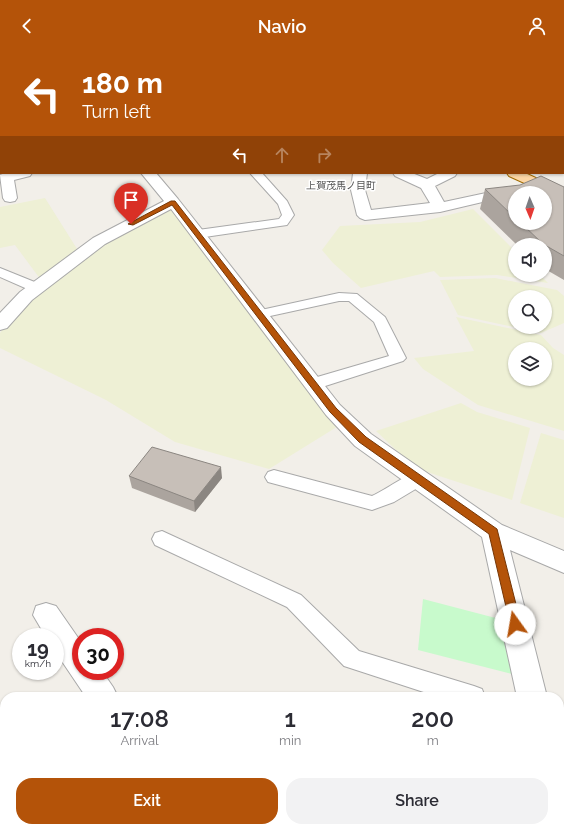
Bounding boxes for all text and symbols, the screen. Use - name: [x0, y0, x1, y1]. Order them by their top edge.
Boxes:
- icon: back: [16, 15, 38, 37]
- icon: person: [526, 15, 548, 37]
- text: Navio: [258, 16, 306, 37]
- text: 180 m: [82, 67, 163, 100]
- icon: left: [16, 68, 68, 120]
- text: Turn left: [82, 101, 151, 122]
- icon: left: [229, 144, 251, 166]
- icon: ahead: [271, 144, 293, 166]
- icon: right: [313, 144, 335, 166]
- district label: 上賀茂馬ノ目町: [306, 180, 376, 191]
- pin: [114, 183, 148, 224]
- north arrow: [508, 186, 552, 230]
- map controls: [508, 186, 552, 386]
- icon: arrive: [120, 189, 142, 211]
- button: sound: [508, 238, 552, 282]
- button: search: [508, 290, 552, 334]
- button: layers: [508, 342, 552, 386]
- position arrow: [494, 603, 536, 645]
- speed limit sign: 30: [72, 628, 124, 680]
- text: 19: [27, 637, 49, 661]
- text: km/h: [25, 658, 51, 669]
- text: 17:08: [110, 704, 169, 733]
- text: 1: [285, 704, 296, 733]
- text: 200: [411, 704, 454, 733]
- text: Arrival: [120, 733, 159, 748]
- text: min: [279, 733, 301, 748]
- text: m: [427, 733, 439, 748]
- button: Exit: [16, 778, 278, 824]
- button: Share: [286, 778, 548, 824]

